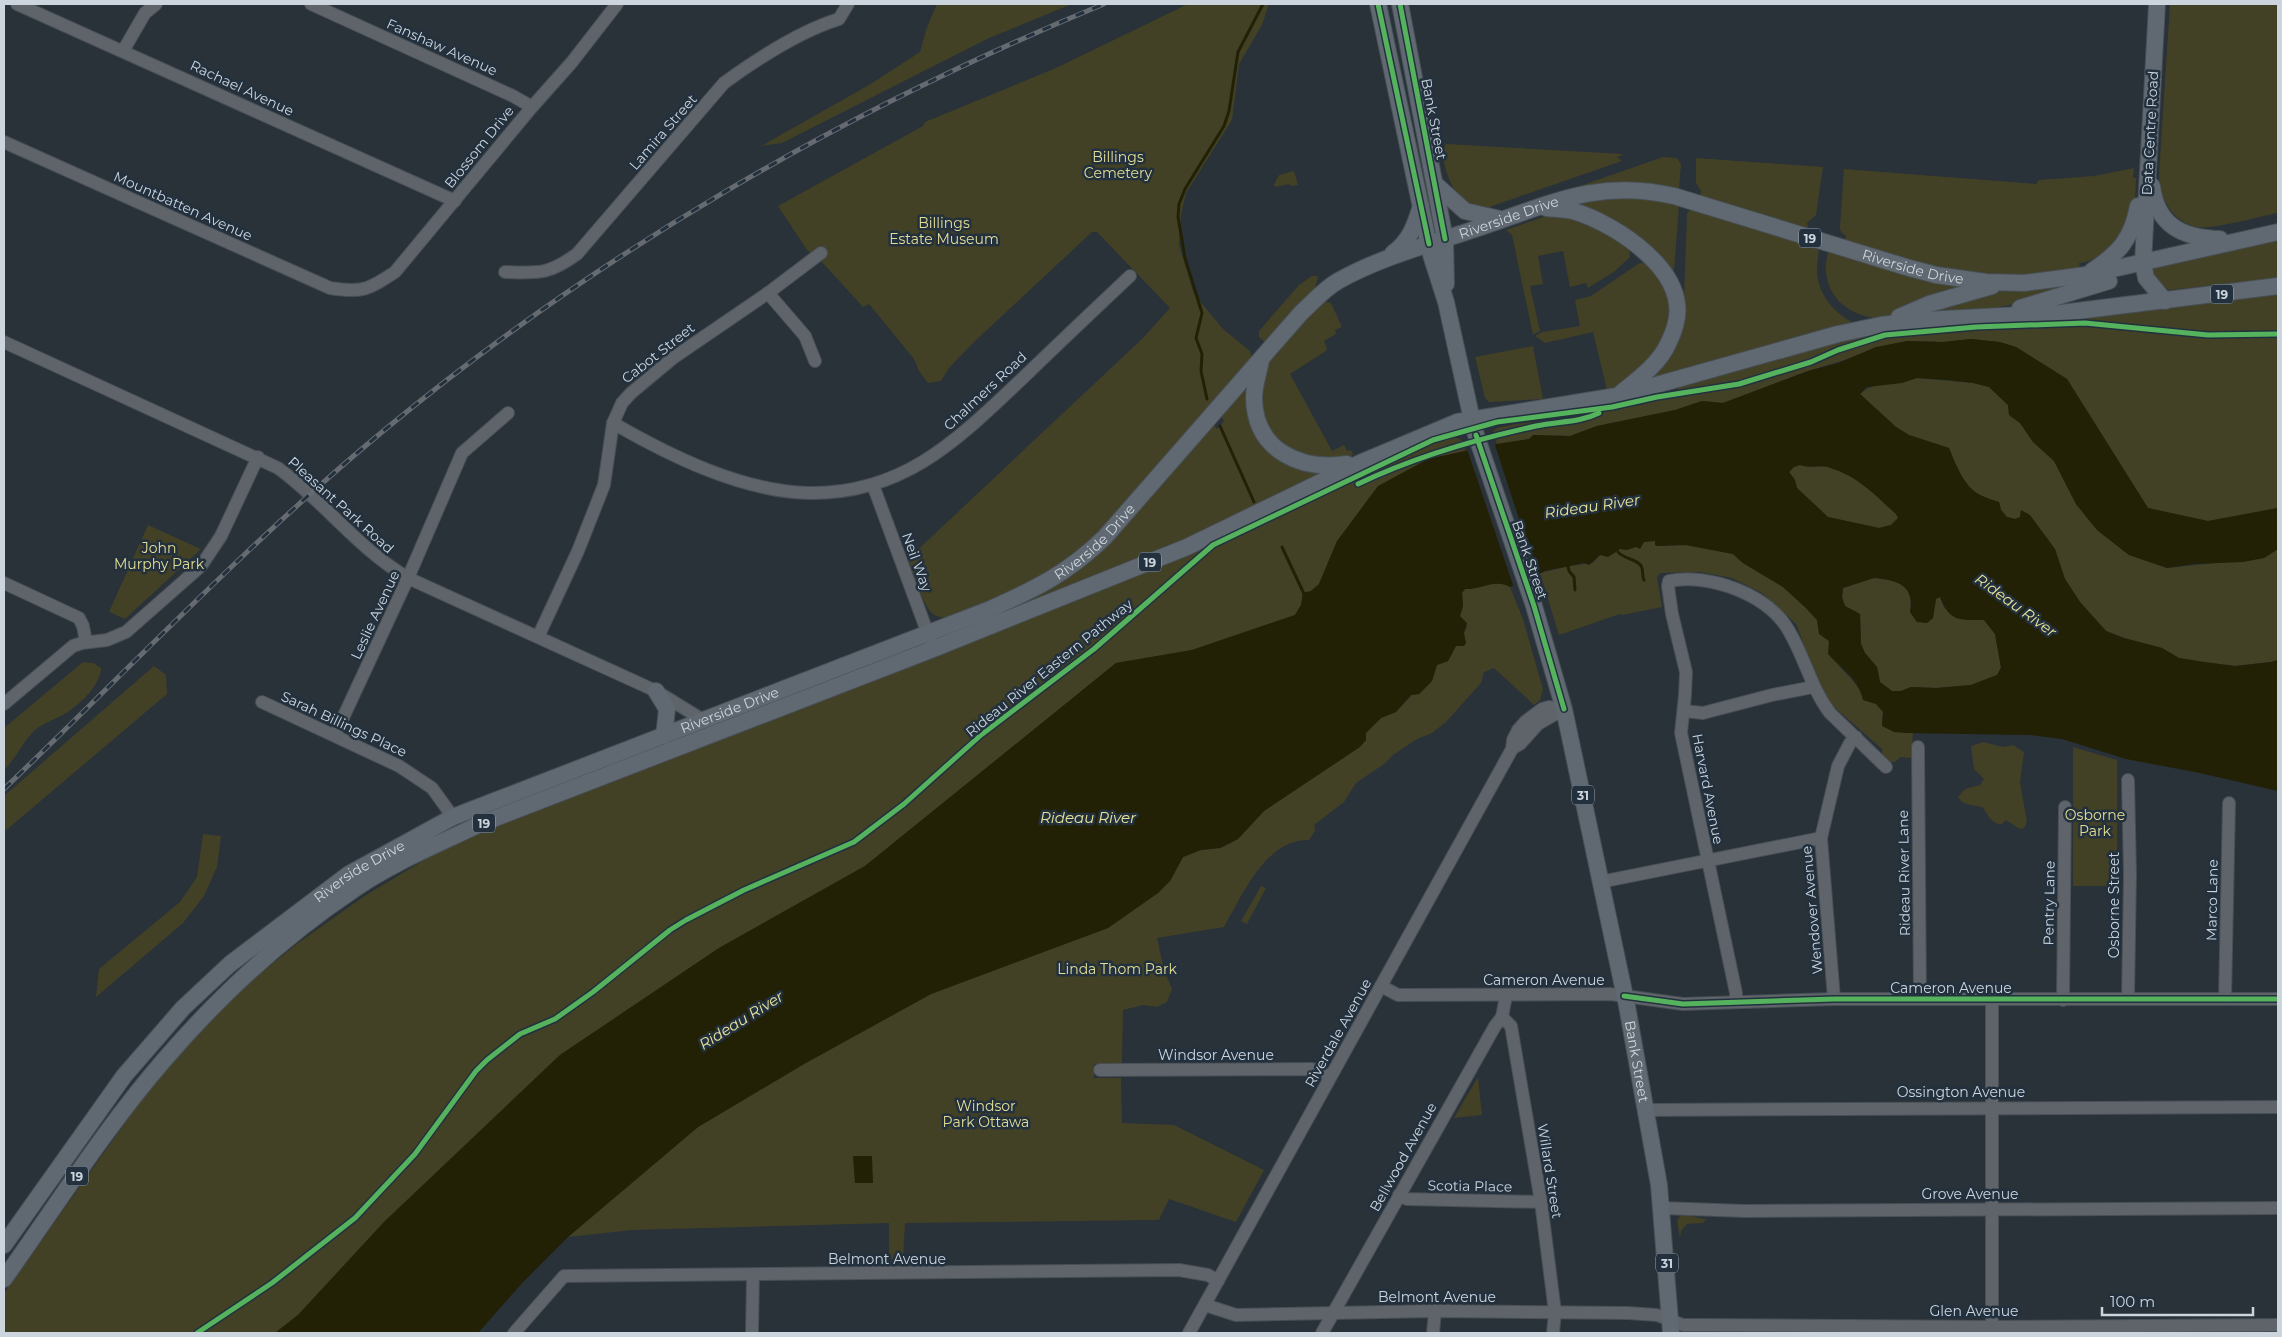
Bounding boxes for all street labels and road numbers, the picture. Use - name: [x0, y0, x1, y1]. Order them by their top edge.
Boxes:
- street label: Fanshaw Avenue: [384, 14, 500, 80]
- street label: Rachael Avenue: [187, 56, 297, 120]
- street label: Data Centre Road: [2138, 70, 2162, 196]
- street label: Bank Street: [1417, 77, 1451, 162]
- street label: Lamira Street: [625, 90, 701, 174]
- street label: Blossom Drive: [440, 102, 518, 192]
- street label: Mountbatten Avenue: [111, 167, 255, 245]
- street label: Riverside Drive: [1456, 192, 1561, 243]
- road number: 19: [1799, 228, 1821, 248]
- street label: Riverside Drive: [1860, 245, 1965, 288]
- road number: 19: [2211, 284, 2233, 304]
- street label: Cabot Street: [618, 319, 698, 387]
- street label: Chalmers Road: [940, 348, 1030, 434]
- street label: Pleasant Park Road: [284, 453, 398, 557]
- street label: Riverside Drive: [1051, 500, 1139, 584]
- street label: Bank Street: [1508, 518, 1552, 602]
- street label: Neil Way: [898, 530, 936, 594]
- road number: 19: [1139, 552, 1161, 572]
- street label: Leslie Avenue: [347, 568, 403, 662]
- street label: Rideau River Eastern Pathway: [962, 595, 1136, 741]
- street label: Riverside Drive: [678, 683, 781, 737]
- street label: Sarah Billings Place: [278, 687, 410, 761]
- street label: Harvard Avenue: [1688, 732, 1728, 846]
- road number: 31: [1572, 786, 1594, 804]
- street label: Rideau River Lane: [1894, 810, 1914, 936]
- road number: 19: [473, 814, 495, 832]
- street label: Riverside Drive: [310, 836, 408, 907]
- street label: Wendover Avenue: [1797, 845, 1827, 975]
- street label: Osborne Street: [2105, 852, 2123, 958]
- street label: Marco Lane: [2202, 859, 2222, 941]
- street label: Pentry Lane: [2039, 861, 2059, 945]
- street label: Cameron Avenue: [1483, 971, 1605, 989]
- street label: Riverdale Avenue: [1301, 975, 1375, 1091]
- street label: Cameron Avenue: [1890, 979, 2012, 997]
- street label: Bank Street: [1621, 1019, 1653, 1104]
- street label: Windsor Avenue: [1158, 1046, 1274, 1064]
- street label: Ossington Avenue: [1897, 1083, 2025, 1101]
- street label: Bellwood Avenue: [1366, 1099, 1440, 1215]
- street label: Willard Street: [1534, 1122, 1566, 1220]
- road number: 19: [66, 1166, 88, 1186]
- street label: Scotia Place: [1427, 1176, 1513, 1196]
- street label: Grove Avenue: [1921, 1185, 2019, 1203]
- street label: Belmont Avenue: [828, 1250, 946, 1268]
- road number: 31: [1656, 1254, 1678, 1272]
- street label: Belmont Avenue: [1378, 1288, 1496, 1306]
- street label: Glen Avenue: [1929, 1302, 2019, 1320]

